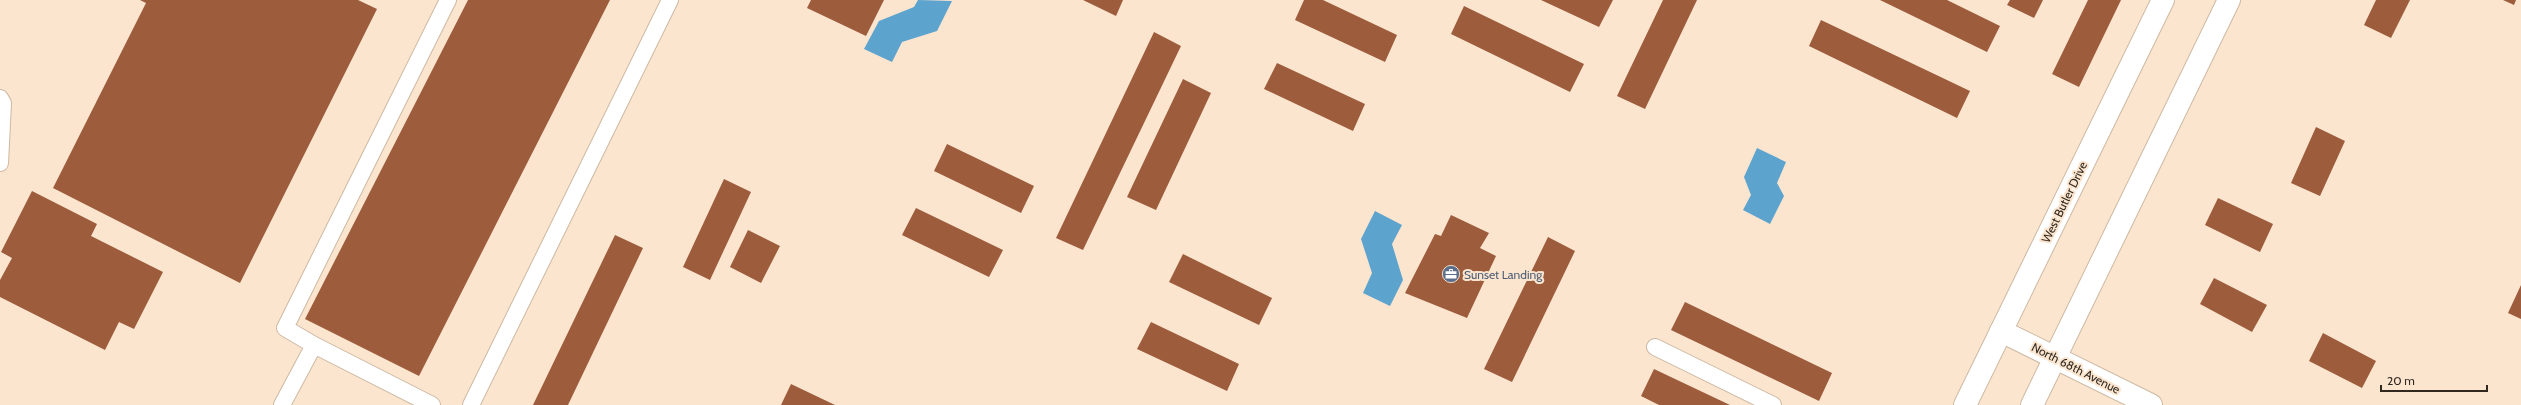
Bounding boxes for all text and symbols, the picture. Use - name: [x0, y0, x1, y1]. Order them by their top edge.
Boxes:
- street label: West Butler Drive: [2038, 159, 2090, 245]
- office icon: Sunset Landing: [1441, 264, 1461, 284]
- place label: Sunset Landing: [1464, 267, 1543, 282]
- street label: North 68th Avenue: [2029, 339, 2123, 397]
- scale bar: [2381, 367, 2487, 393]
- text: 20 m: [2387, 373, 2415, 388]

